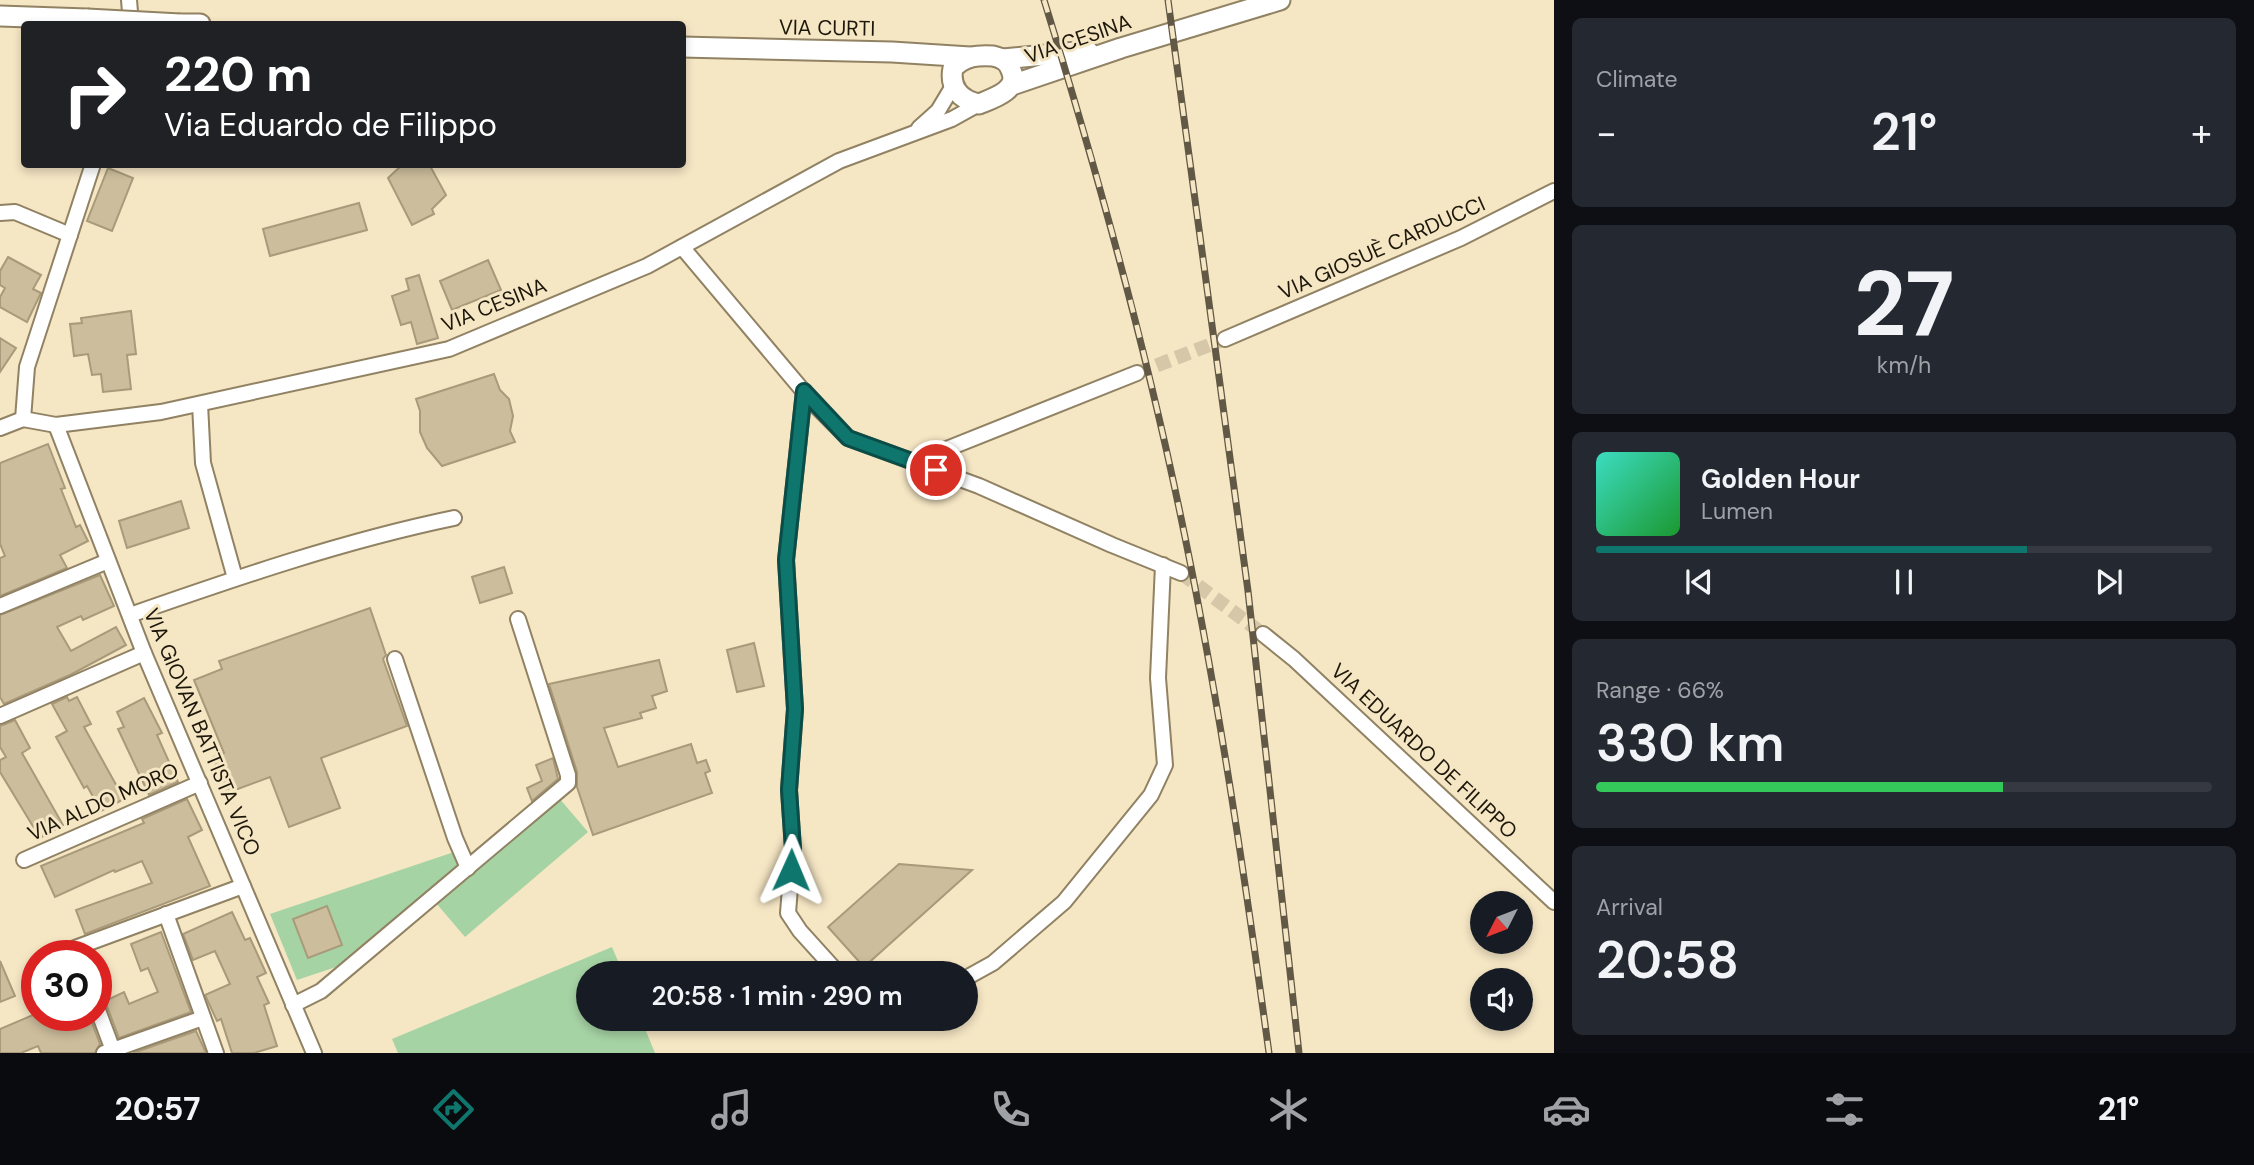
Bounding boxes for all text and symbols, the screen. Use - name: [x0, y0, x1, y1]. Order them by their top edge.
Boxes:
- street label: VIA CESINA: [1021, 8, 1135, 70]
- street label: VIA CURTI: [779, 13, 875, 43]
- text: 220 m: [164, 42, 312, 106]
- icon: right: [49, 49, 140, 140]
- text: Climate: [1596, 64, 1678, 94]
- text: 21°: [1871, 98, 1937, 166]
- text: Via Eduardo de Filippo: [164, 104, 497, 146]
- text: −: [1596, 108, 1617, 158]
- text: +: [2191, 108, 2212, 158]
- street label: VIA GIOSUÈ CARDUCCI: [1274, 190, 1490, 306]
- text: 27: [1854, 245, 1954, 363]
- street label: VIA CESINA: [437, 271, 551, 339]
- text: km/h: [1877, 350, 1931, 380]
- pin: [906, 440, 966, 500]
- icon: arrive: [917, 451, 955, 489]
- text: Golden Hour: [1701, 462, 1860, 496]
- text: Lumen: [1701, 496, 1773, 526]
- icon: previous: [1680, 563, 1718, 601]
- icon: pause: [1885, 563, 1923, 601]
- icon: next: [2090, 563, 2128, 601]
- street label: VIA GIOVAN BATTISTA VICO: [137, 604, 267, 860]
- street label: VIA EDUARDO DE FILIPPO: [1325, 657, 1523, 845]
- text: Range · 66%: [1596, 675, 1724, 705]
- text: 330 km: [1596, 709, 1784, 777]
- street label: VIA ALDO MORO: [23, 756, 183, 848]
- position arrow: [754, 833, 828, 907]
- north arrow: [1470, 891, 1533, 954]
- map controls: [1470, 891, 1533, 1031]
- text: Arrival: [1596, 892, 1663, 922]
- text: 20:58: [1596, 926, 1739, 994]
- speed limit sign: 30: [21, 940, 112, 1031]
- button: sound: [1470, 968, 1533, 1031]
- text: 20:58 · 1 min · 290 m: [651, 979, 903, 1013]
- icon: directions: [429, 1085, 478, 1134]
- icon: music: [707, 1085, 756, 1134]
- icon: phone: [986, 1085, 1035, 1134]
- icon: climate: [1264, 1085, 1313, 1134]
- icon: car: [1542, 1085, 1591, 1134]
- icon: filters: [1820, 1085, 1869, 1134]
- text: 20:57: [115, 1088, 200, 1130]
- text: 21°: [2098, 1088, 2139, 1130]

